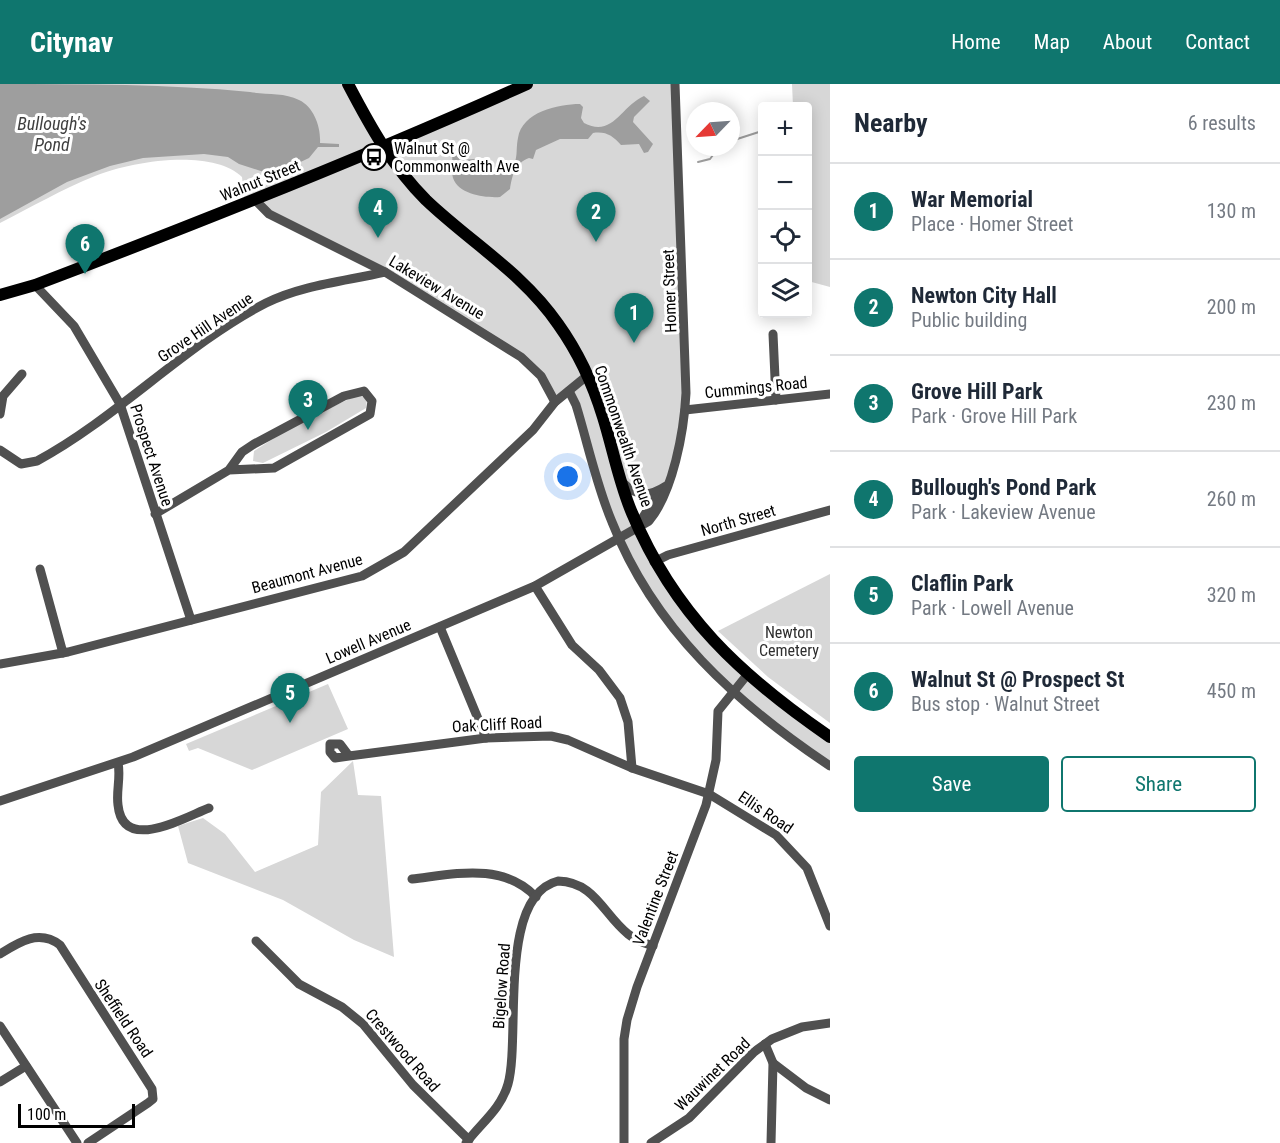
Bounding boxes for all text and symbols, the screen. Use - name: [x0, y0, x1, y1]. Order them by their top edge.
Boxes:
- text: Citynav: [30, 26, 113, 59]
- text: Home: [951, 30, 1001, 54]
- text: Map: [1034, 30, 1070, 54]
- text: About: [1103, 30, 1152, 54]
- text: Contact: [1185, 30, 1250, 54]
- north arrow: [686, 102, 740, 156]
- map controls: [758, 102, 812, 318]
- button: +: [758, 102, 812, 156]
- text: Nearby: [854, 108, 928, 138]
- text: 6 results: [1188, 111, 1256, 135]
- water label: Bullough's Pond: [17, 113, 87, 155]
- place label: Walnut St @ Commonwealth Ave: [394, 139, 519, 176]
- bus stop icon: Walnut St @ Commonwealth Ave: [359, 142, 389, 172]
- street label: Walnut Street: [217, 156, 303, 205]
- button: −: [758, 156, 812, 210]
- text: War Memorial: [911, 187, 1033, 212]
- pin: 4: [358, 188, 398, 238]
- pin: 2: [576, 192, 616, 242]
- text: 1: [868, 199, 879, 223]
- text: 130 m: [1207, 199, 1256, 223]
- button: locate: [758, 210, 812, 264]
- text: Place · Homer Street: [911, 212, 1073, 236]
- pin: 6: [66, 224, 104, 274]
- street label: Homer Street: [659, 249, 680, 333]
- street label: Lakeview Avenue: [386, 252, 488, 323]
- button: layers: [758, 264, 812, 318]
- text: Newton City Hall: [911, 283, 1057, 308]
- street label: Grove Hill Avenue: [154, 289, 256, 366]
- pin: 1: [614, 294, 654, 343]
- text: 2: [868, 295, 879, 319]
- text: 200 m: [1207, 295, 1256, 319]
- text: Public building: [911, 308, 1027, 332]
- street label: Commonwealth Avenue: [590, 363, 657, 509]
- street label: Cummings Road: [704, 373, 808, 402]
- text: Grove Hill Park: [911, 379, 1043, 404]
- pin: 3: [288, 380, 328, 430]
- text: 3: [868, 391, 879, 415]
- text: 230 m: [1207, 391, 1256, 415]
- street label: Prospect Avenue: [126, 402, 177, 509]
- text: Park · Grove Hill Park: [911, 404, 1077, 428]
- your location: [553, 462, 582, 491]
- text: Bullough's Pond Park: [911, 475, 1096, 500]
- text: 4: [868, 487, 879, 511]
- text: 260 m: [1207, 487, 1256, 511]
- text: Park · Lakeview Avenue: [911, 500, 1096, 524]
- street label: North Street: [699, 501, 778, 540]
- street label: Beaumont Avenue: [250, 550, 365, 597]
- text: Claflin Park: [911, 571, 1014, 596]
- text: 5: [868, 583, 879, 607]
- text: 320 m: [1207, 583, 1256, 607]
- text: Park · Lowell Avenue: [911, 596, 1074, 620]
- street label: Lowell Avenue: [323, 615, 414, 668]
- park label: Newton Cemetery: [759, 623, 819, 660]
- text: Walnut St @ Prospect St: [911, 667, 1124, 692]
- pin: 5: [270, 674, 310, 723]
- text: 6: [868, 679, 879, 703]
- text: 450 m: [1207, 679, 1256, 703]
- text: Bus stop · Walnut Street: [911, 692, 1100, 716]
- street label: Oak Cliff Road: [451, 713, 543, 736]
- button: Save: [854, 756, 1049, 812]
- button: Share: [1061, 756, 1256, 812]
- street label: Ellis Road: [735, 787, 797, 838]
- street label: Valentine Street: [629, 848, 682, 948]
- street label: Bigelow Road: [489, 943, 514, 1029]
- street label: Sheffield Road: [90, 976, 157, 1061]
- street label: Crestwood Road: [361, 1005, 444, 1096]
- street label: Wauwinet Road: [671, 1034, 754, 1115]
- scale bar: [18, 1101, 135, 1128]
- text: 100 m: [27, 1105, 66, 1124]

